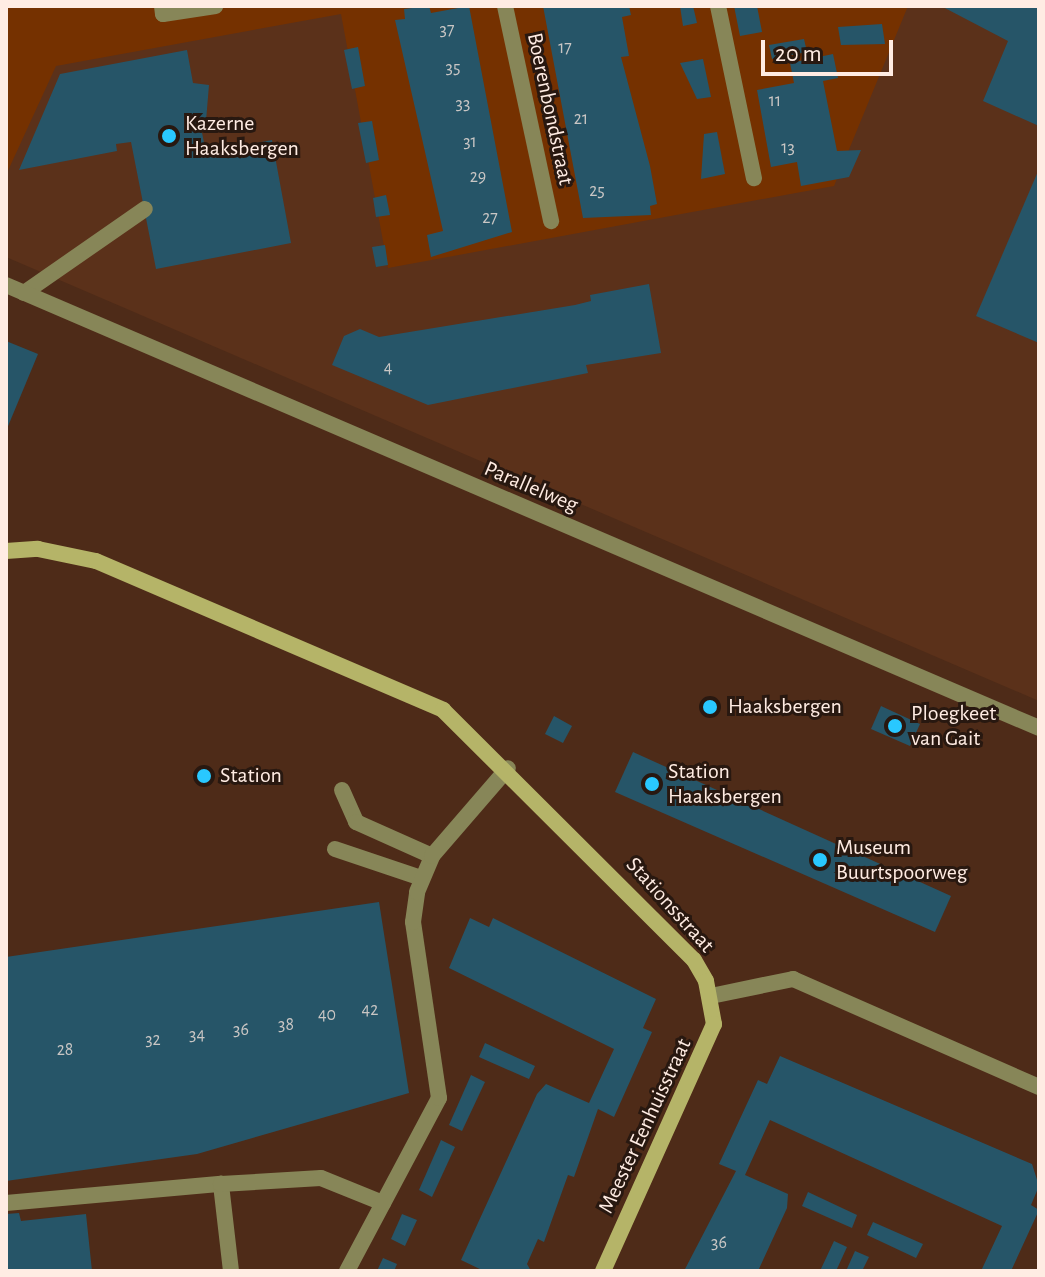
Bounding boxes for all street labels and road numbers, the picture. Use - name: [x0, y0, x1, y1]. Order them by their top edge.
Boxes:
- street label: Boerenbondstraat: [521, 30, 579, 188]
- street label: Parallelweg: [480, 455, 582, 519]
- street label: Stationsstraat: [620, 852, 720, 958]
- street label: Meester Eenhuisstraat: [593, 1034, 697, 1218]

